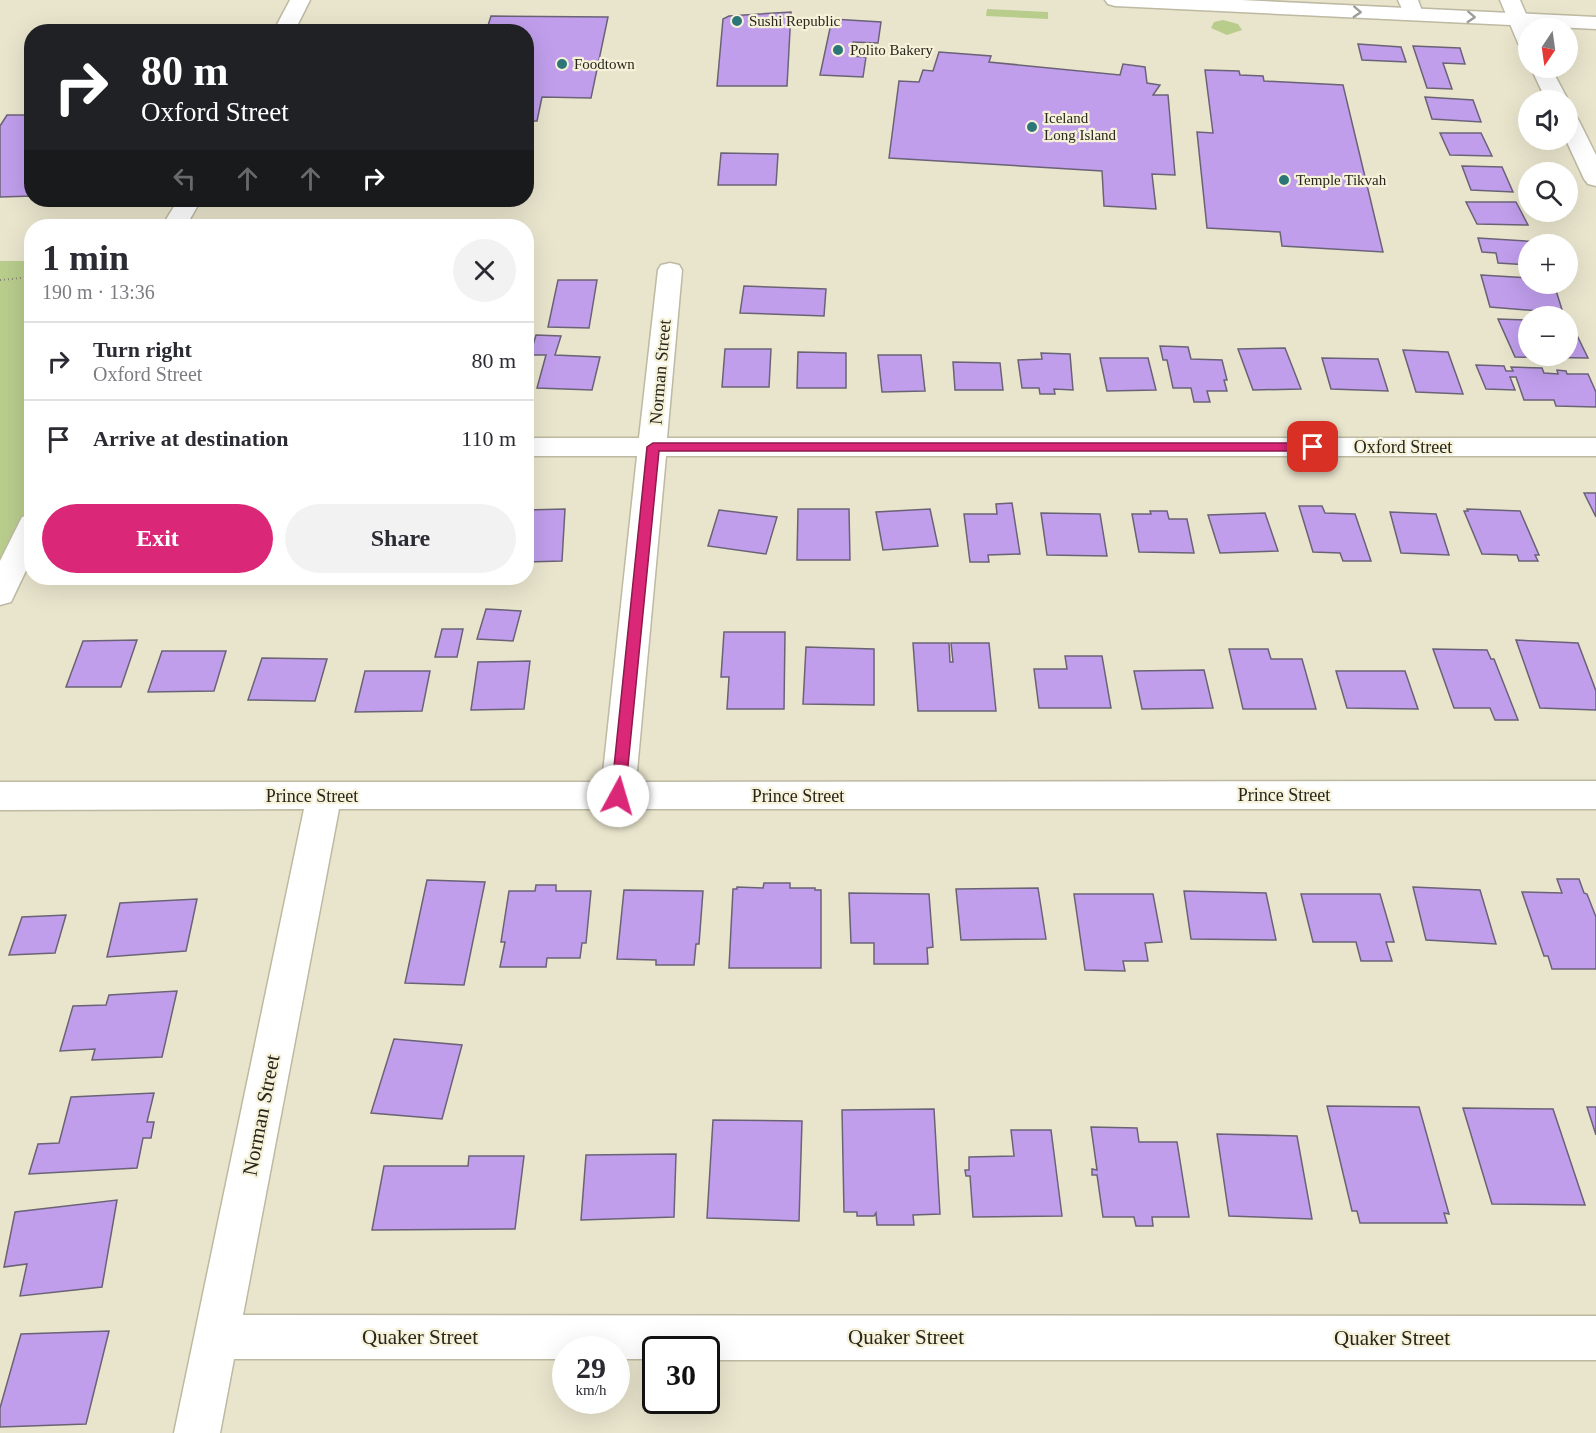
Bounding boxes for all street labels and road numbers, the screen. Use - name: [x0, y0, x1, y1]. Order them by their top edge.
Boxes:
- street label: Norman Street: [645, 319, 675, 425]
- street label: Oxford Street: [1354, 437, 1452, 457]
- street label: Prince Street: [1238, 785, 1330, 805]
- street label: Prince Street: [266, 786, 358, 806]
- street label: Prince Street: [752, 786, 844, 806]
- street label: Norman Street: [237, 1052, 285, 1178]
- street label: Quaker Street: [362, 1325, 478, 1349]
- street label: Quaker Street: [848, 1325, 964, 1349]
- street label: Quaker Street: [1334, 1326, 1450, 1350]

